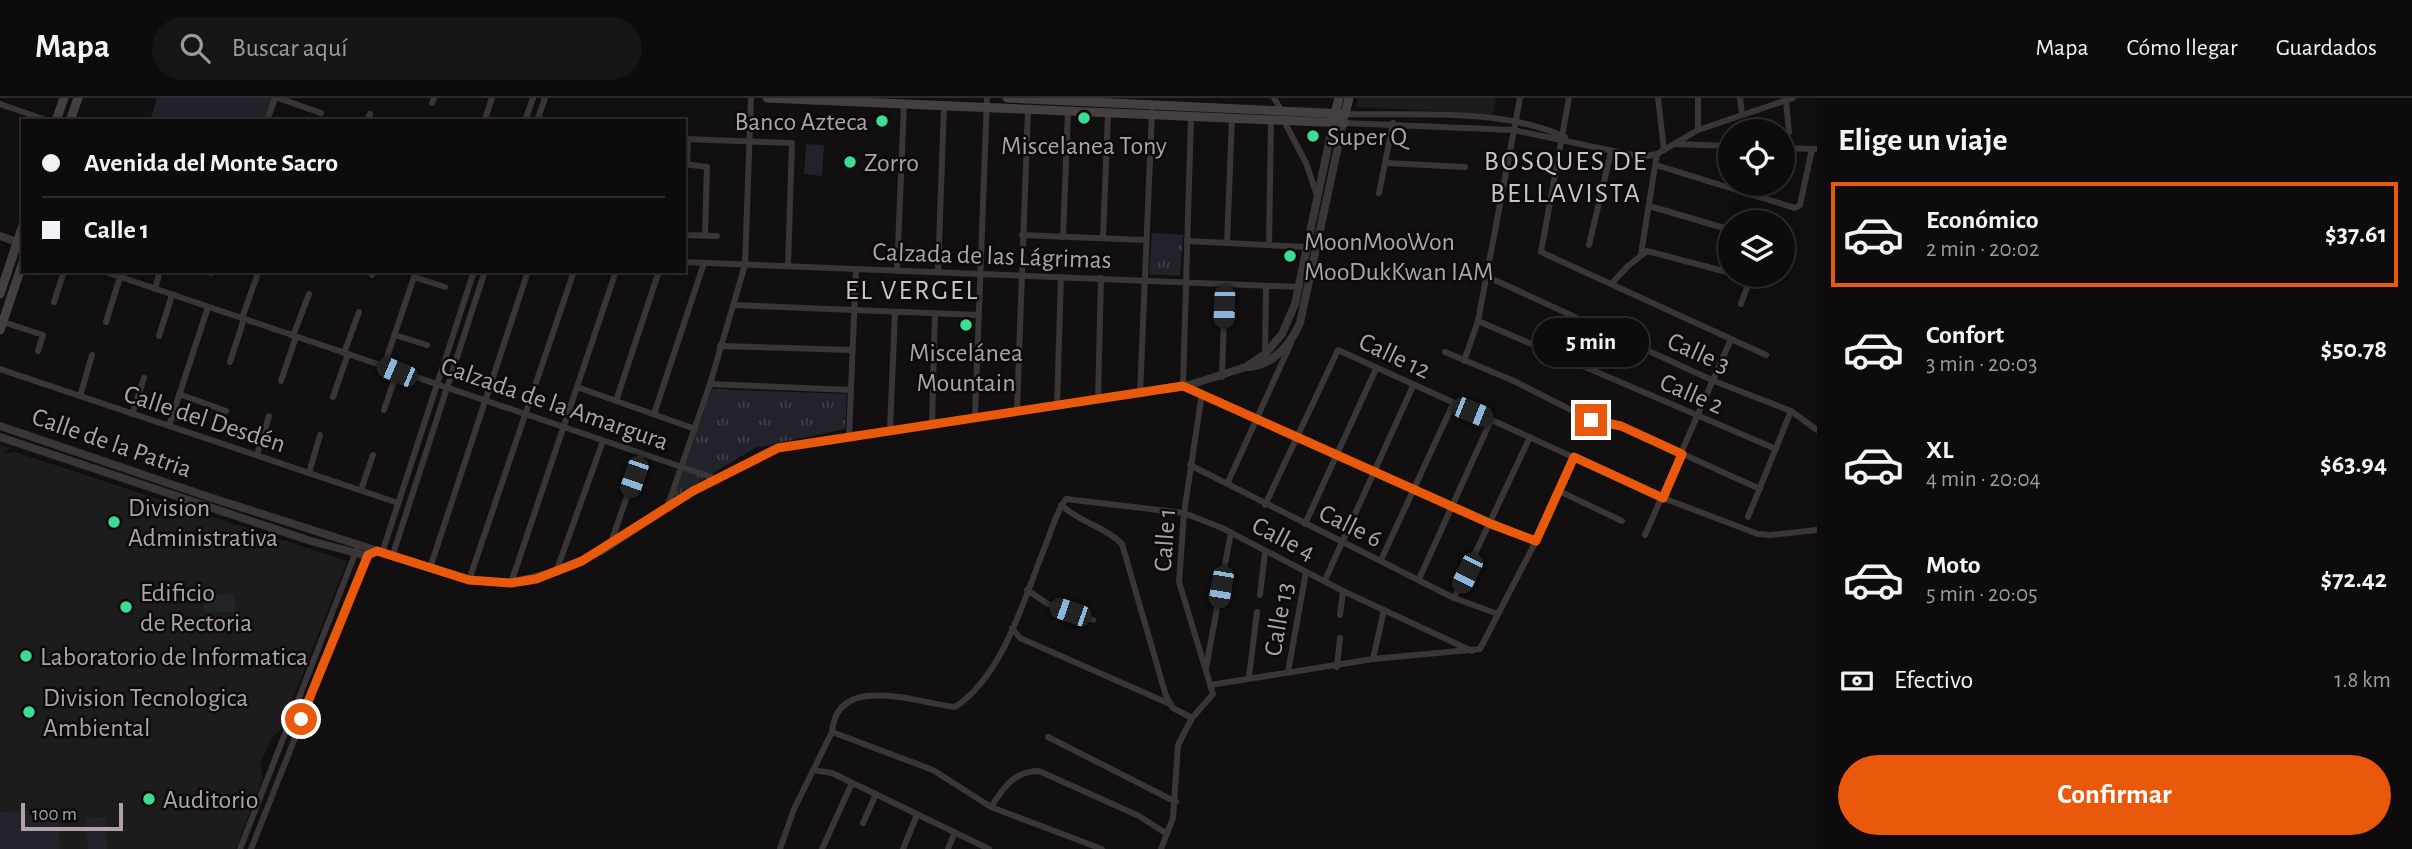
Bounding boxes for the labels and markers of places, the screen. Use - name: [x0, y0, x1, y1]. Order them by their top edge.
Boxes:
- place label: Banco Azteca: [734, 109, 868, 135]
- marker: Miscelanea Tony: [1076, 110, 1092, 126]
- marker: Banco Azteca: [874, 113, 890, 129]
- place label: Super Q: [1327, 124, 1410, 150]
- marker: Super Q: [1305, 128, 1321, 144]
- place label: Miscelanea Tony: [1001, 133, 1167, 159]
- place label: Zorro: [864, 150, 919, 176]
- marker: Zorro: [842, 154, 858, 170]
- place label: MoonMooWon MooDukKwan IAM: [1304, 229, 1494, 285]
- marker: MoonMooWon MooDukKwan IAM: [1282, 248, 1298, 264]
- marker: Miscelánea Mountain: [958, 317, 974, 333]
- place label: Miscelánea Mountain: [909, 340, 1023, 396]
- place label: Division Administrativa: [128, 495, 278, 551]
- marker: Division Administrativa: [106, 514, 122, 530]
- place label: Edificio de Rectoria: [140, 580, 252, 636]
- marker: Edificio de Rectoria: [118, 599, 134, 615]
- place label: Laboratorio de Informatica: [40, 644, 308, 670]
- marker: Laboratorio de Informatica: [18, 648, 34, 664]
- place label: Division Tecnologica Ambiental: [43, 685, 248, 741]
- marker: Division Tecnologica Ambiental: [21, 704, 37, 720]
- place label: Auditorio: [163, 787, 258, 813]
- marker: Auditorio: [141, 791, 157, 807]

